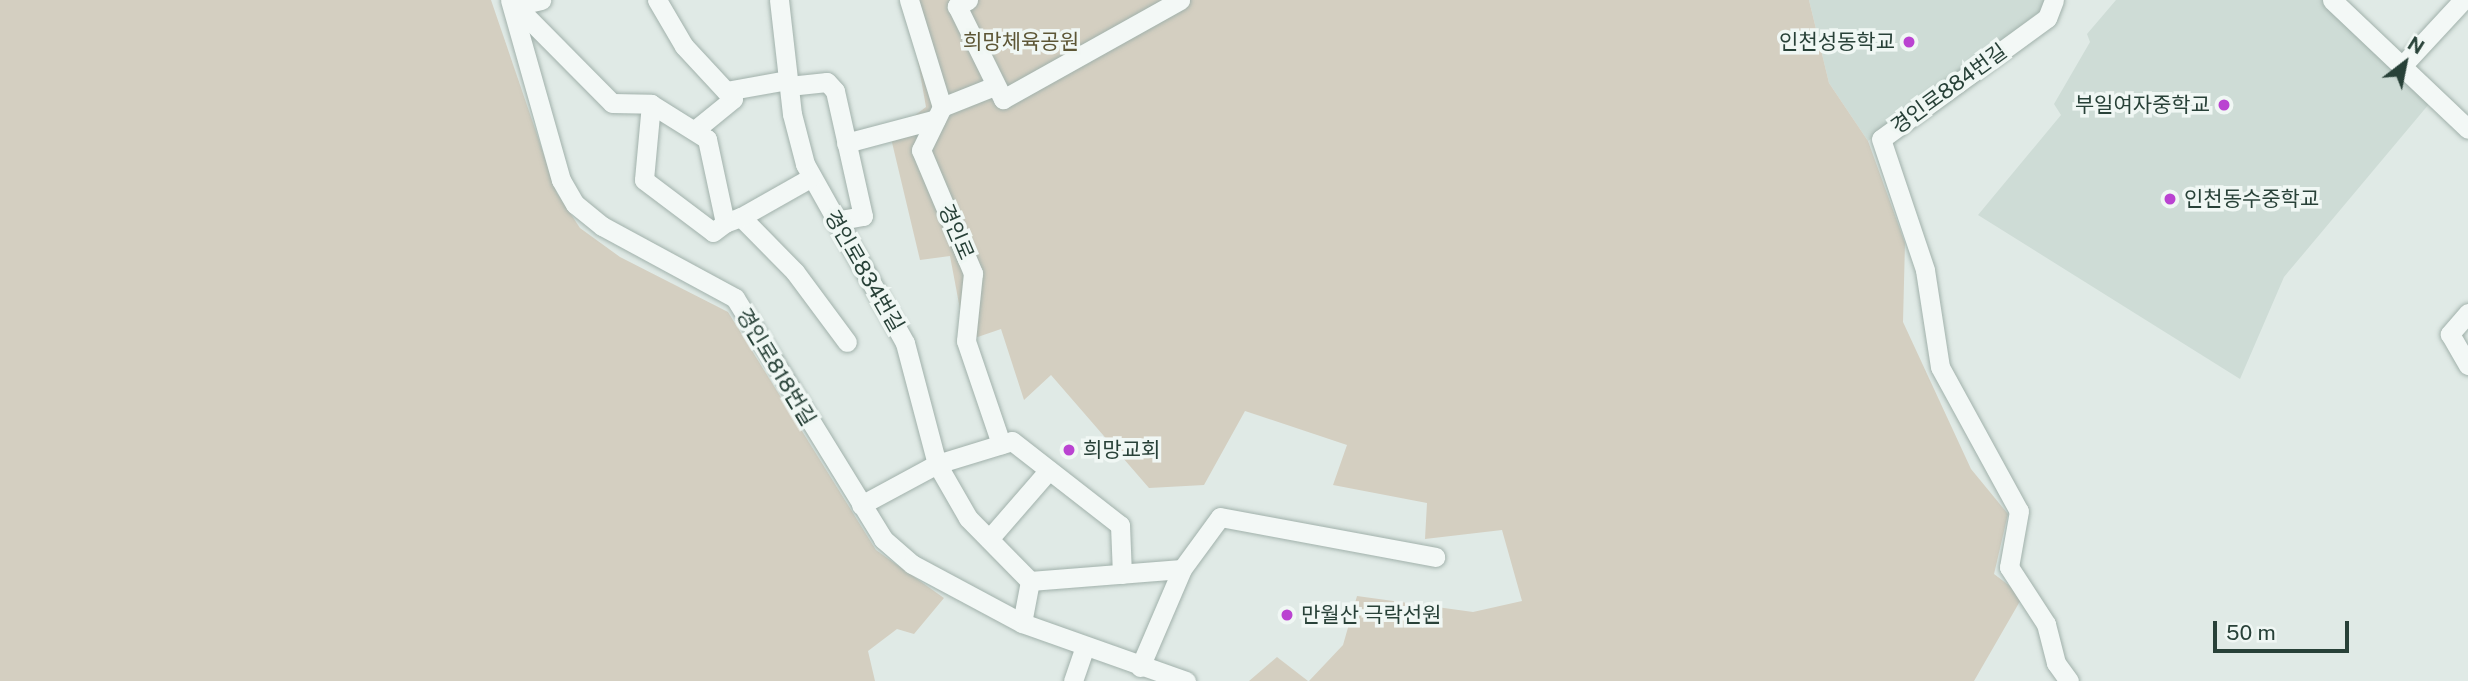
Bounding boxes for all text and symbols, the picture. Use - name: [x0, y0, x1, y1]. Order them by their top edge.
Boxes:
- north arrow: [2370, 28, 2440, 98]
- park label: 희망체육공원: [963, 29, 1079, 55]
- place label: 인천성동학교: [1779, 29, 1895, 55]
- text: N: [2404, 32, 2428, 58]
- marker: 인천성동학교: [1901, 34, 1917, 50]
- street label: 경인로884번길: [1886, 39, 2012, 139]
- place label: 부일여자중학교: [2075, 92, 2210, 118]
- marker: 부일여자중학교: [2216, 97, 2232, 113]
- place label: 인천동수중학교: [2184, 186, 2319, 212]
- marker: 인천동수중학교: [2162, 191, 2178, 207]
- street label: 경인로: [933, 200, 979, 264]
- street label: 경인로834번길: [819, 206, 909, 336]
- street label: 경인로818번길: [731, 304, 821, 430]
- place label: 희망교회: [1083, 437, 1160, 463]
- marker: 희망교회: [1061, 442, 1077, 458]
- place label: 만월산 극락선원: [1301, 602, 1441, 628]
- marker: 만월산 극락선원: [1279, 607, 1295, 623]
- scale bar: [2216, 608, 2352, 652]
- text: 50 m: [2226, 620, 2276, 645]

